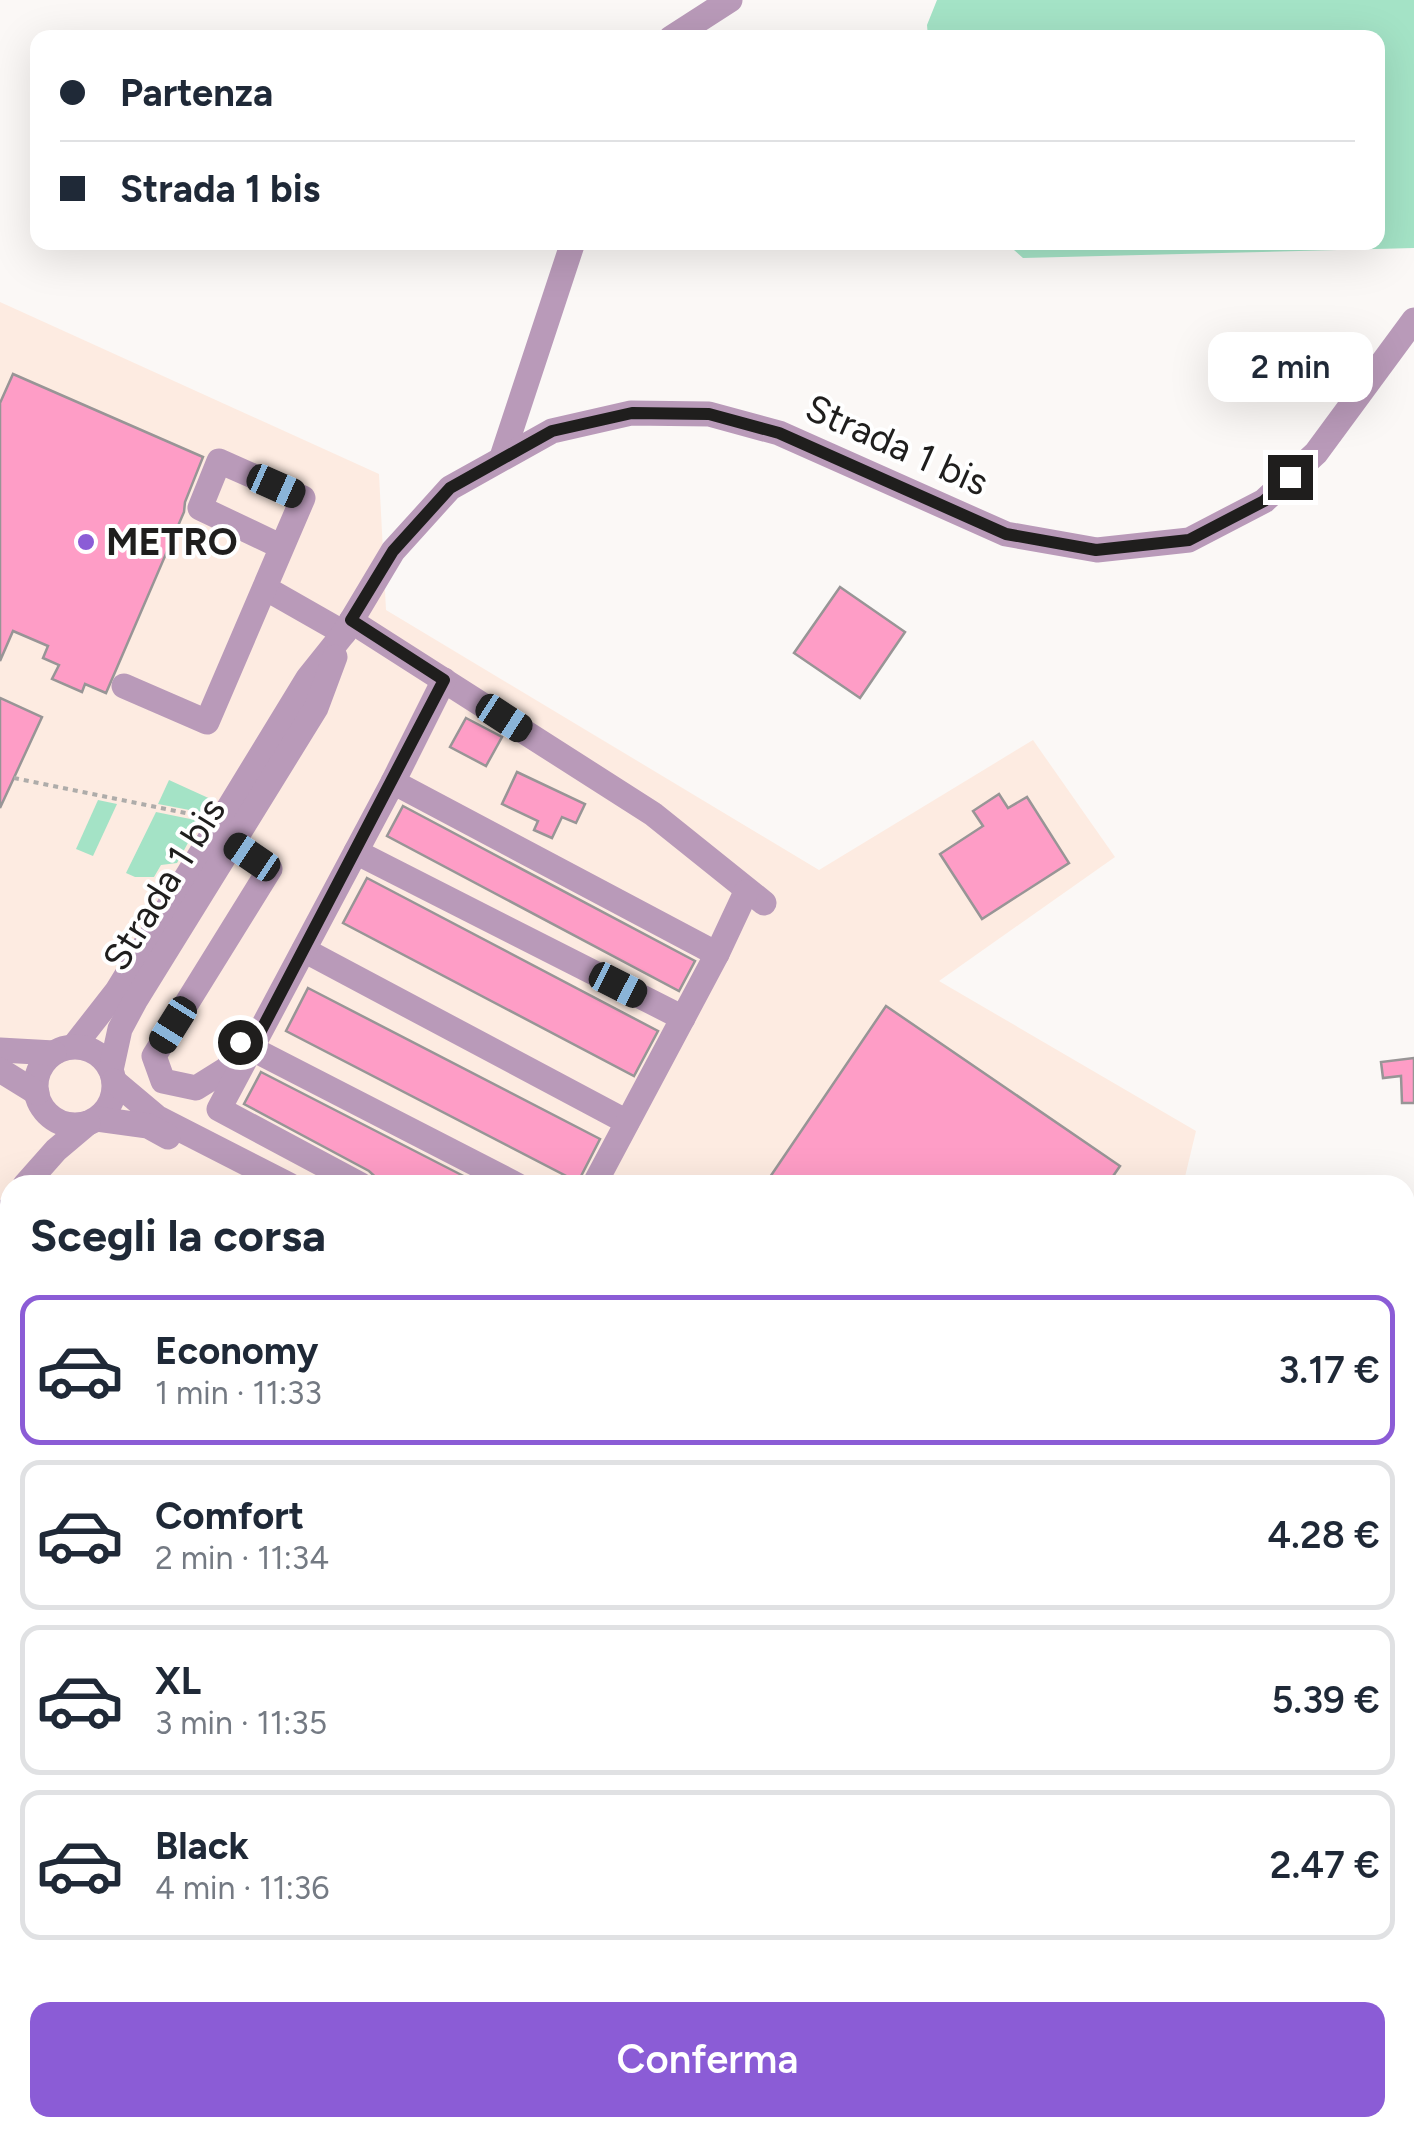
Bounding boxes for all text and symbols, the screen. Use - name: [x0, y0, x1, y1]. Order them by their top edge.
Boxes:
- text: Partenza: [120, 70, 273, 116]
- text: Strada 1 bis: [120, 166, 320, 212]
- callout: 2 min: [1208, 332, 1372, 402]
- text: 2 min: [1251, 348, 1330, 386]
- street label: Strada 1 bis: [799, 384, 995, 506]
- route end: [1268, 455, 1313, 500]
- car: [242, 460, 310, 512]
- place label: METRO: [106, 519, 238, 565]
- marker: METRO: [75, 531, 97, 553]
- car: [471, 689, 537, 747]
- street label: Strada 1 bis: [93, 789, 235, 979]
- car: [219, 828, 285, 886]
- car: [584, 958, 652, 1012]
- car: [144, 992, 202, 1058]
- route start: [218, 1020, 263, 1065]
- text: Scegli la corsa: [30, 1208, 326, 1262]
- icon: car: [35, 1325, 125, 1415]
- text: Economy: [155, 1328, 318, 1374]
- text: 3.17 €: [1278, 1347, 1380, 1393]
- text: 1 min · 11:33: [155, 1374, 322, 1412]
- icon: car: [35, 1490, 125, 1580]
- text: Comfort: [155, 1493, 304, 1539]
- text: 4.28 €: [1267, 1512, 1380, 1558]
- text: 2 min · 11:34: [155, 1539, 329, 1577]
- icon: car: [35, 1655, 125, 1745]
- text: XL: [155, 1658, 201, 1704]
- text: 5.39 €: [1271, 1677, 1380, 1723]
- text: 3 min · 11:35: [155, 1704, 327, 1742]
- icon: car: [35, 1820, 125, 1910]
- text: Black: [155, 1823, 249, 1869]
- text: 2.47 €: [1270, 1842, 1380, 1888]
- text: 4 min · 11:36: [155, 1869, 329, 1907]
- button: Conferma: [30, 2002, 1385, 2117]

